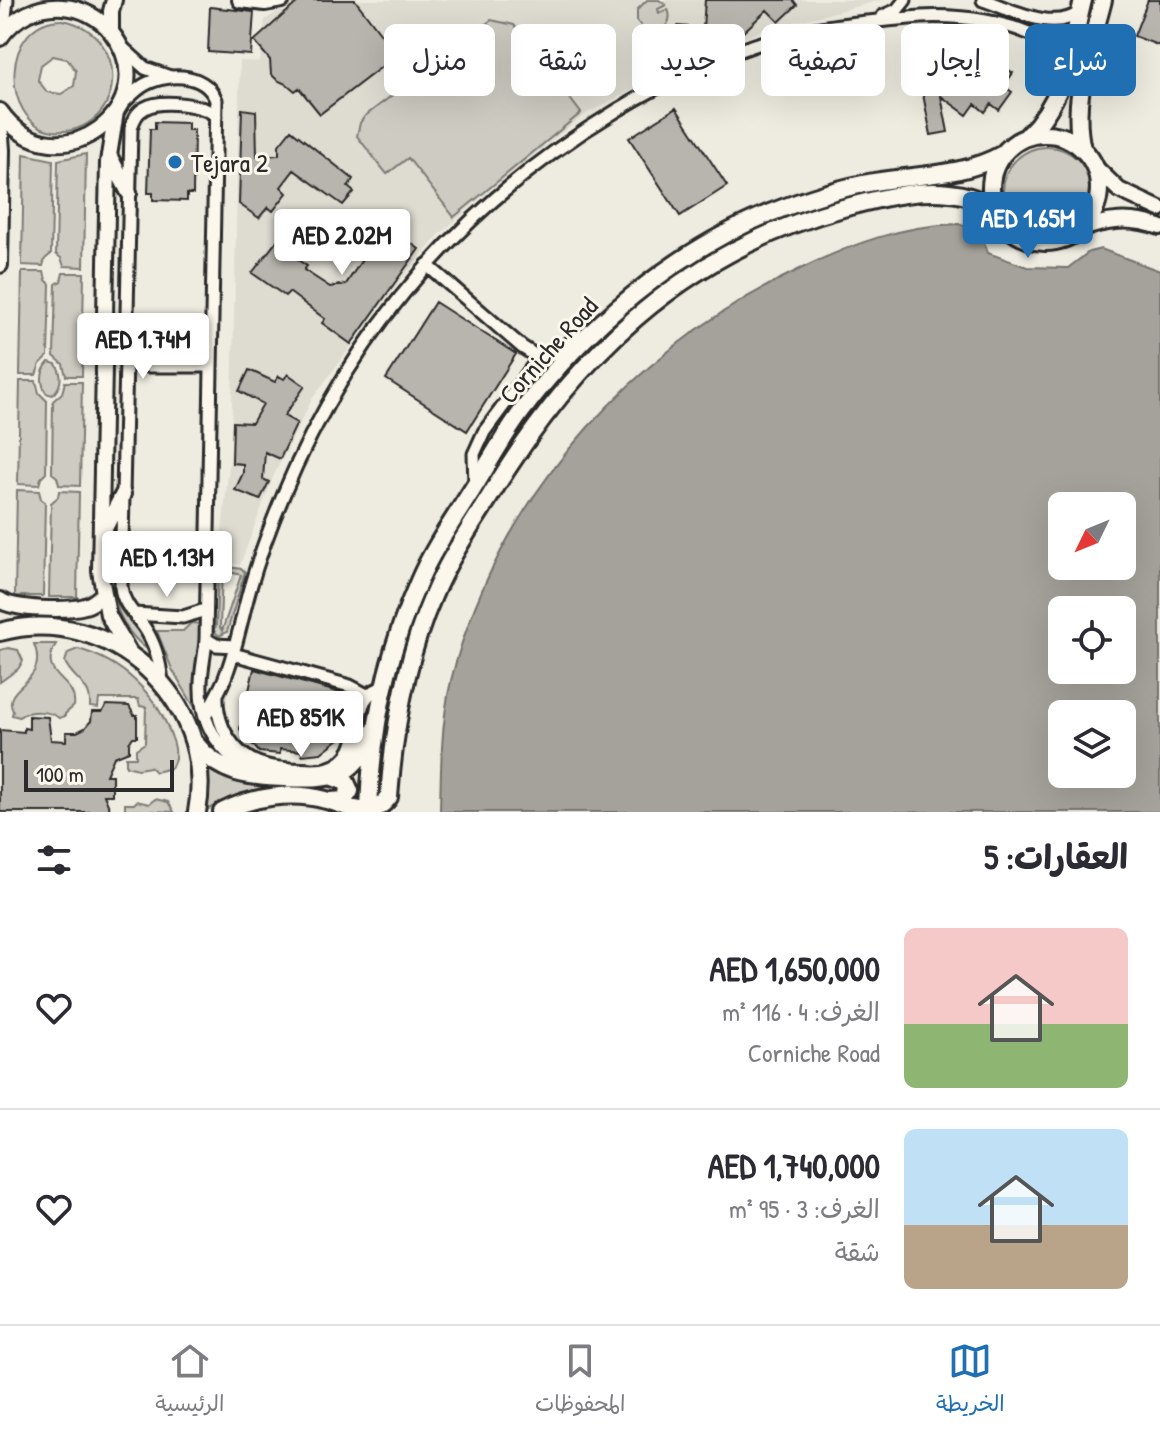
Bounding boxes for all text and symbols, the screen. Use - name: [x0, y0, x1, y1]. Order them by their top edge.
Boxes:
- chip: منزل: [384, 24, 495, 96]
- chip: شقة: [511, 24, 616, 96]
- chip: جديد: [632, 24, 745, 96]
- chip: تصفية: [761, 24, 885, 96]
- chip: إيجار: [901, 24, 1009, 96]
- chip: شراء: [1025, 24, 1136, 96]
- place label: Tejara 2: [191, 145, 268, 180]
- marker: Tejara 2: [166, 153, 184, 171]
- pin: AED 1.65M: [936, 192, 1120, 260]
- text: AED 1.65M: [981, 200, 1075, 235]
- pin: AED 2.02M: [250, 209, 434, 277]
- text: AED 2.02M: [292, 217, 392, 252]
- street label: Corniche Road: [491, 289, 605, 411]
- pin: AED 1.74M: [51, 313, 235, 381]
- text: AED 1.74M: [95, 321, 191, 356]
- north arrow: [1048, 492, 1136, 580]
- map controls: [1048, 492, 1136, 788]
- pin: AED 1.13M: [75, 531, 259, 599]
- text: AED 1.13M: [120, 539, 214, 574]
- button: locate: [1048, 596, 1136, 684]
- pin: AED 851K: [218, 691, 384, 759]
- text: AED 851K: [257, 699, 345, 734]
- button: layers: [1048, 700, 1136, 788]
- scale bar: [24, 756, 174, 792]
- text: 100 m: [36, 759, 84, 789]
- text: العقارات: 5: [984, 834, 1128, 880]
- icon: filters: [32, 838, 76, 882]
- text: AED 1,650,000: [709, 946, 880, 992]
- icon: home: [968, 960, 1064, 1056]
- icon: heart: [32, 986, 76, 1030]
- text: الغرف: 4 · 116 m²: [722, 994, 880, 1029]
- text: Corniche Road: [748, 1035, 880, 1070]
- text: AED 1,740,000: [708, 1143, 880, 1189]
- icon: home: [968, 1161, 1064, 1257]
- icon: heart: [32, 1187, 76, 1231]
- text: الغرف: 3 · 95 m²: [729, 1191, 880, 1226]
- text: شقة: [835, 1234, 880, 1269]
- tab: الرئيسية: [155, 1339, 224, 1423]
- tab: المحفوظات: [535, 1339, 626, 1423]
- tab: الخريطة: [936, 1339, 1005, 1423]

